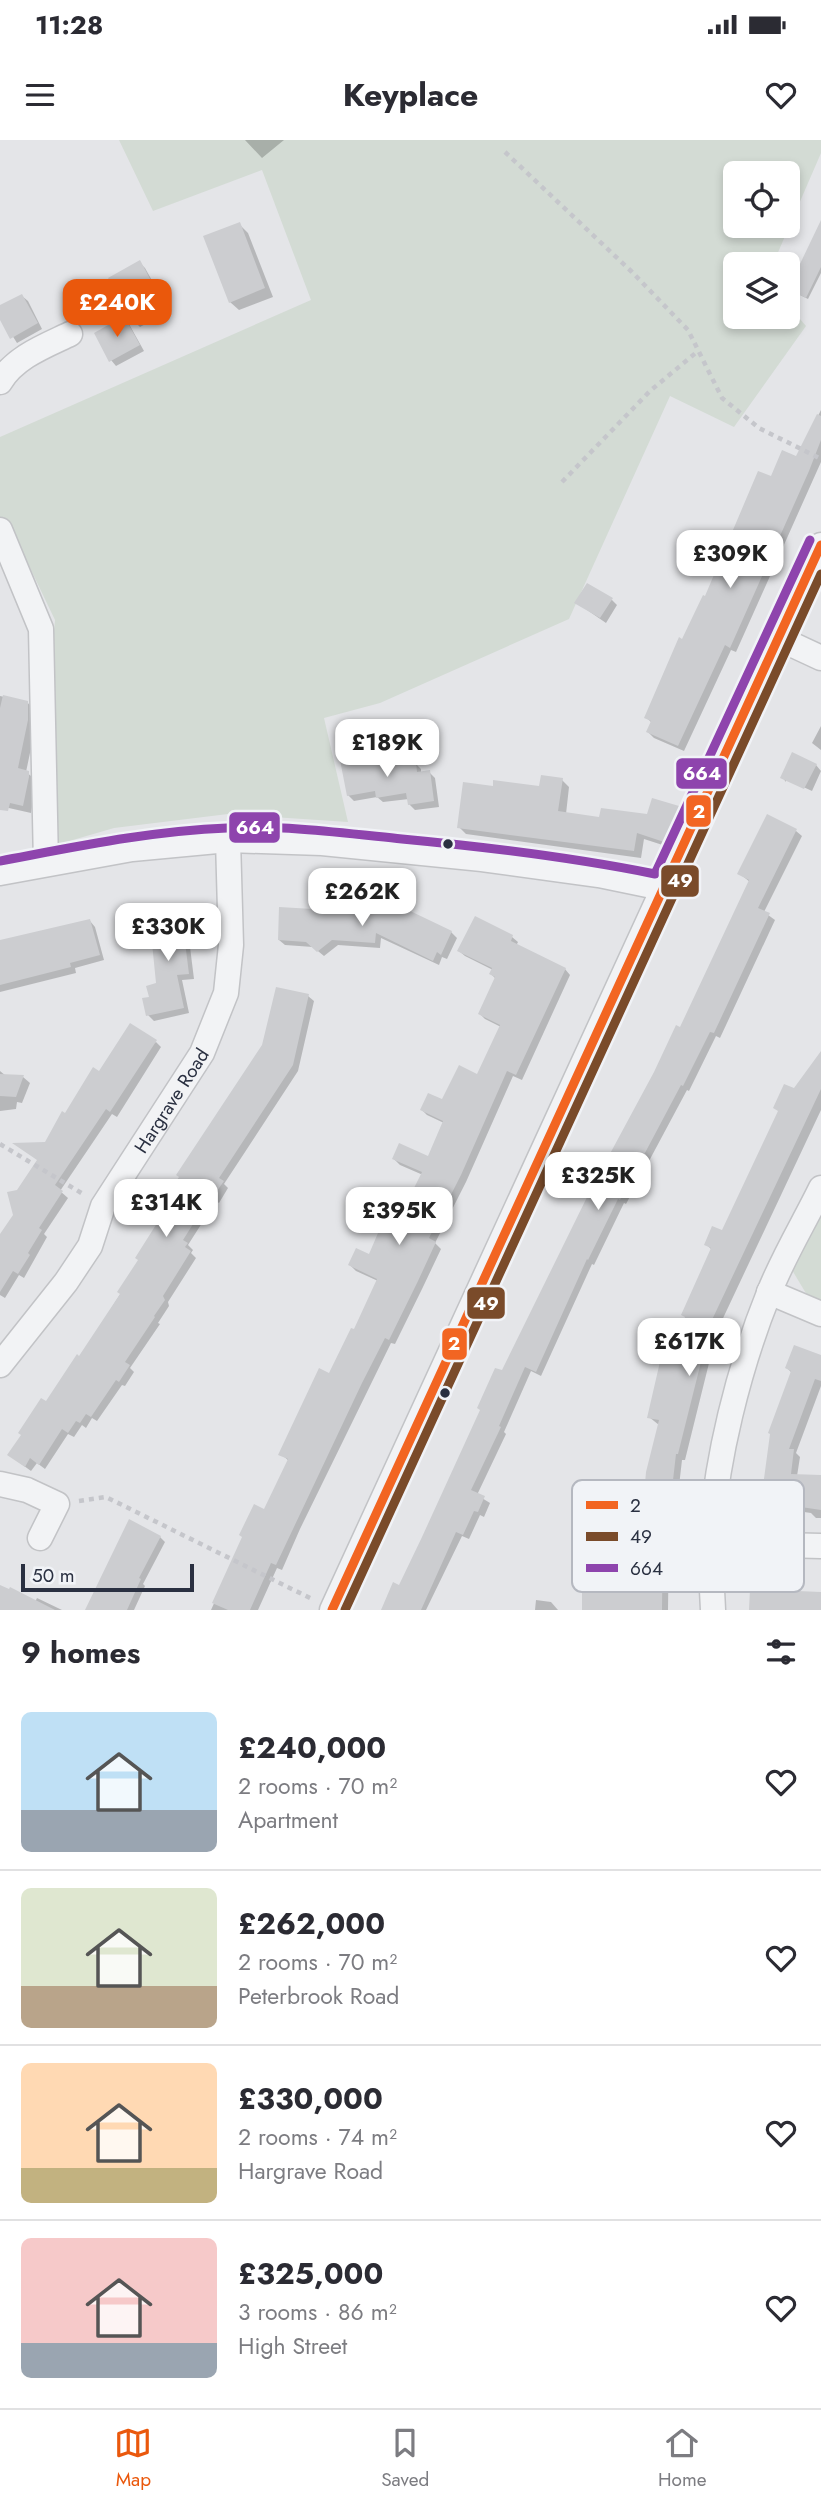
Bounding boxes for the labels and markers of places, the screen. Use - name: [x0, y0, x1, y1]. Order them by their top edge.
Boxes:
- pin: £240K: [68, 280, 166, 339]
- pin: £309K: [681, 531, 779, 590]
- pin: £189K: [338, 720, 436, 779]
- unlabelled marker: [441, 837, 455, 851]
- pin: £262K: [313, 868, 411, 928]
- pin: £330K: [119, 904, 217, 963]
- pin: £325K: [549, 1152, 647, 1212]
- pin: £314K: [117, 1180, 215, 1239]
- pin: £395K: [350, 1188, 448, 1247]
- pin: £617K: [640, 1318, 738, 1378]
- unlabelled marker: [438, 1386, 452, 1400]

